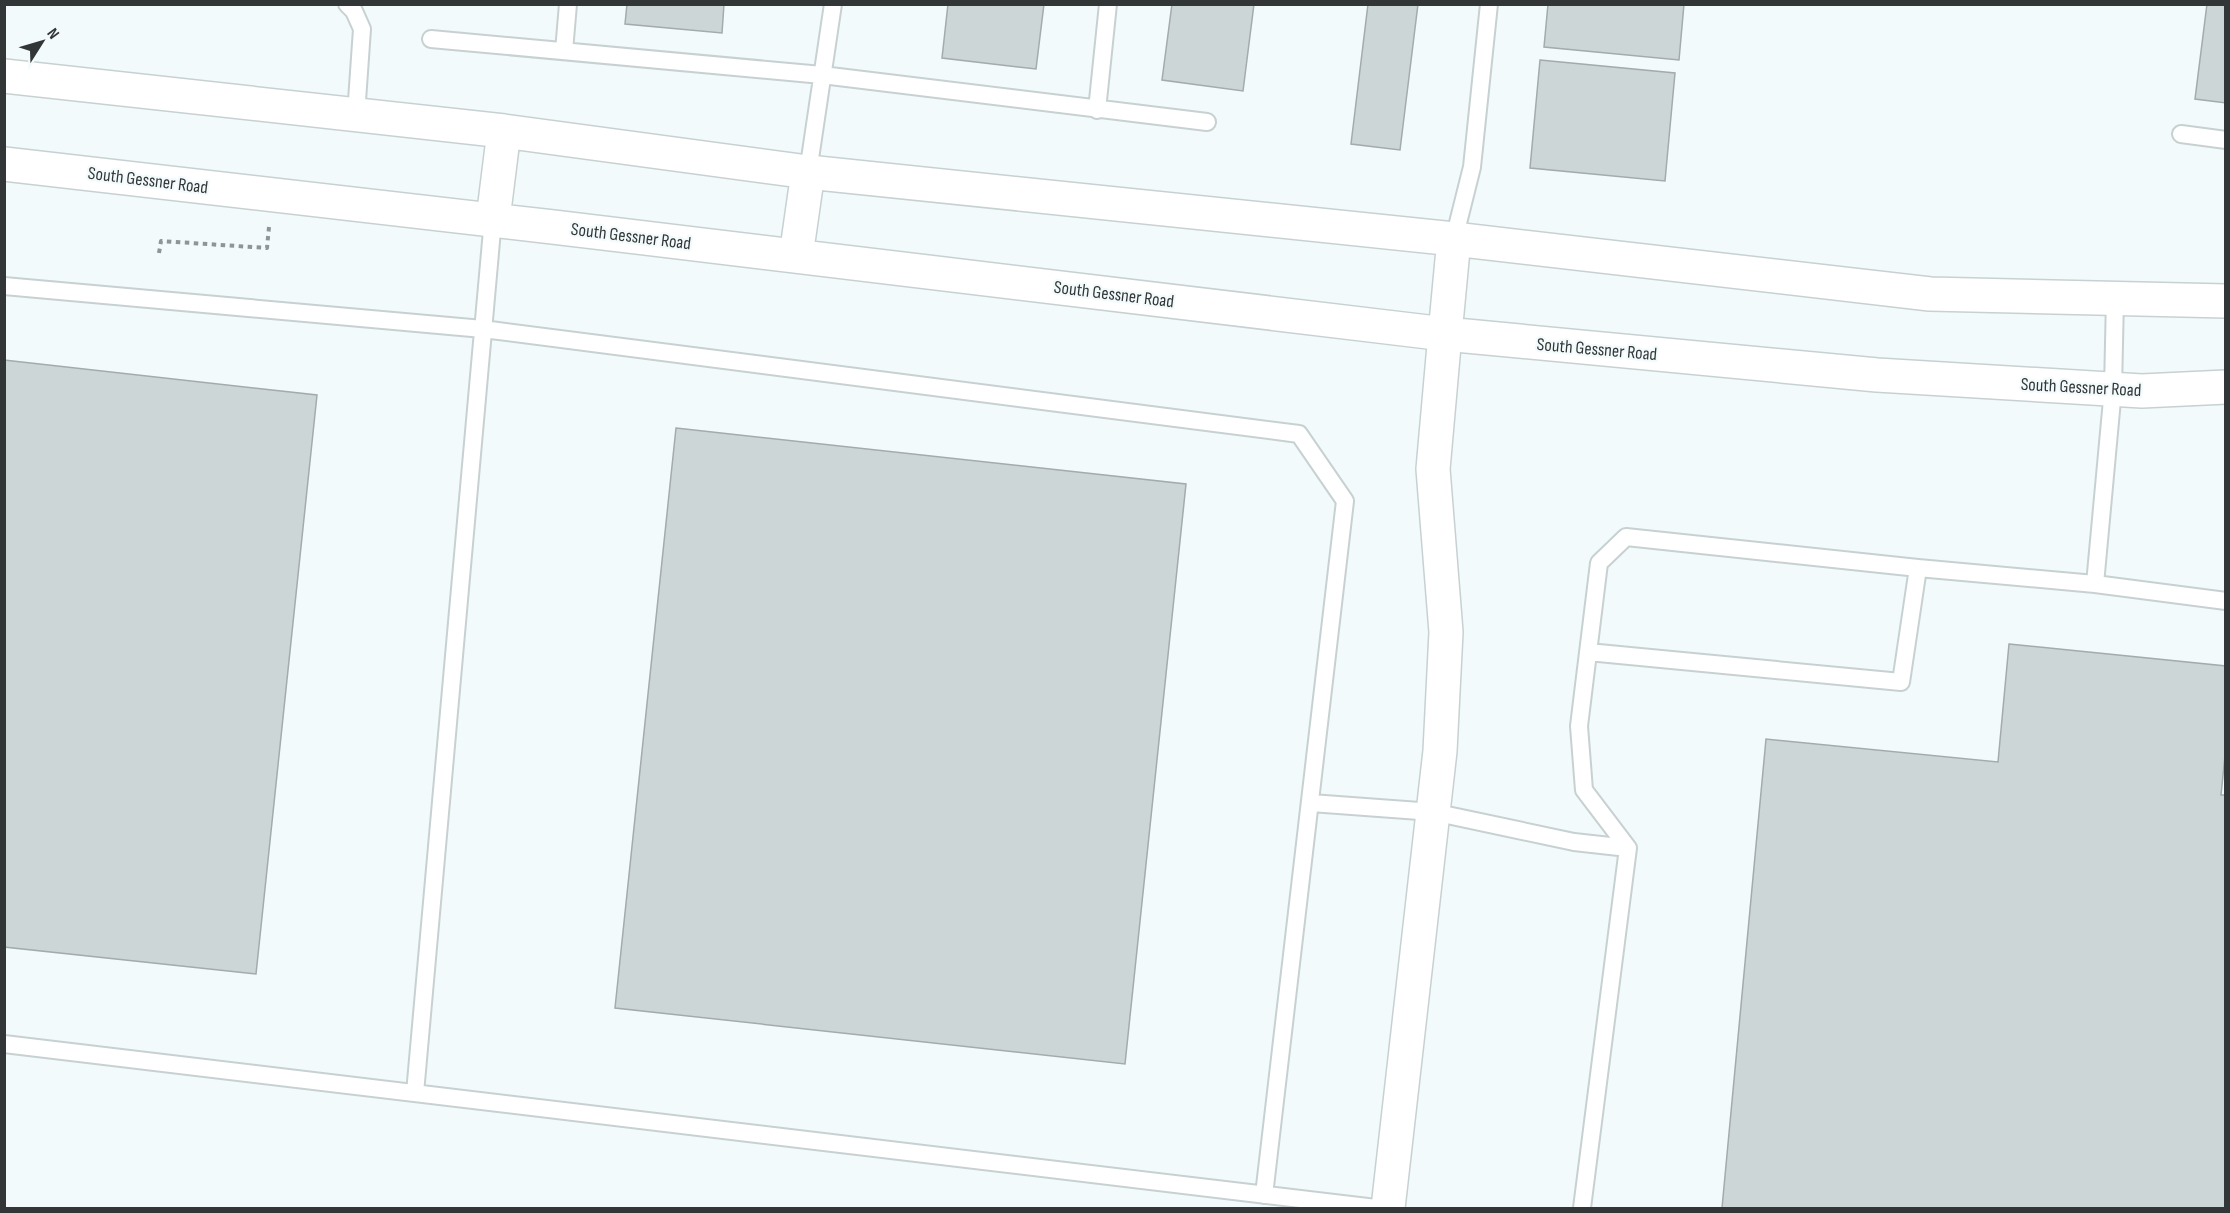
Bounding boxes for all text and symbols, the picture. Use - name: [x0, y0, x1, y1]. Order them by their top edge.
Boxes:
- north arrow: [12, 12, 72, 72]
- text: N: [43, 25, 63, 43]
- street label: South Gessner Road: [87, 163, 209, 198]
- street label: South Gessner Road: [570, 219, 692, 254]
- street label: South Gessner Road: [1053, 277, 1175, 312]
- street label: South Gessner Road: [1536, 334, 1658, 365]
- street label: South Gessner Road: [2020, 374, 2142, 401]

